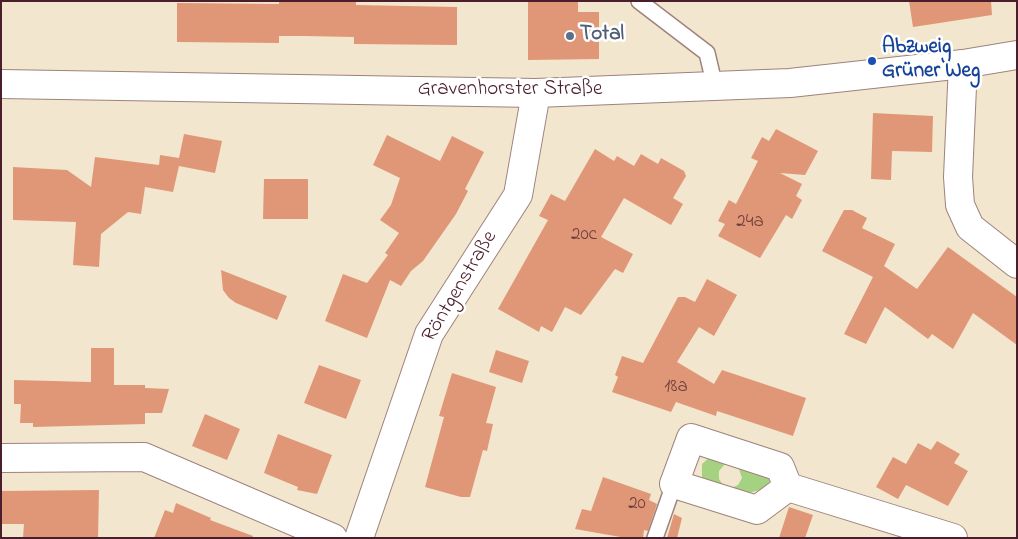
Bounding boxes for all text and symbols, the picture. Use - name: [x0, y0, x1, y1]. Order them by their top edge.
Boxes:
- place label: Total: [580, 23, 624, 49]
- marker: Total: [564, 30, 576, 42]
- place label: Abzweig Grüner Weg: [882, 36, 980, 86]
- marker: Abzweig Grüner Weg: [866, 55, 878, 67]
- street label: Gravenhorster Straße: [418, 78, 602, 104]
- house number: 24a: [736, 212, 764, 234]
- house number: 20c: [571, 225, 597, 247]
- street label: Röntgenstraße: [418, 227, 504, 347]
- house number: 18a: [664, 377, 688, 399]
- house number: 20: [628, 494, 646, 516]

